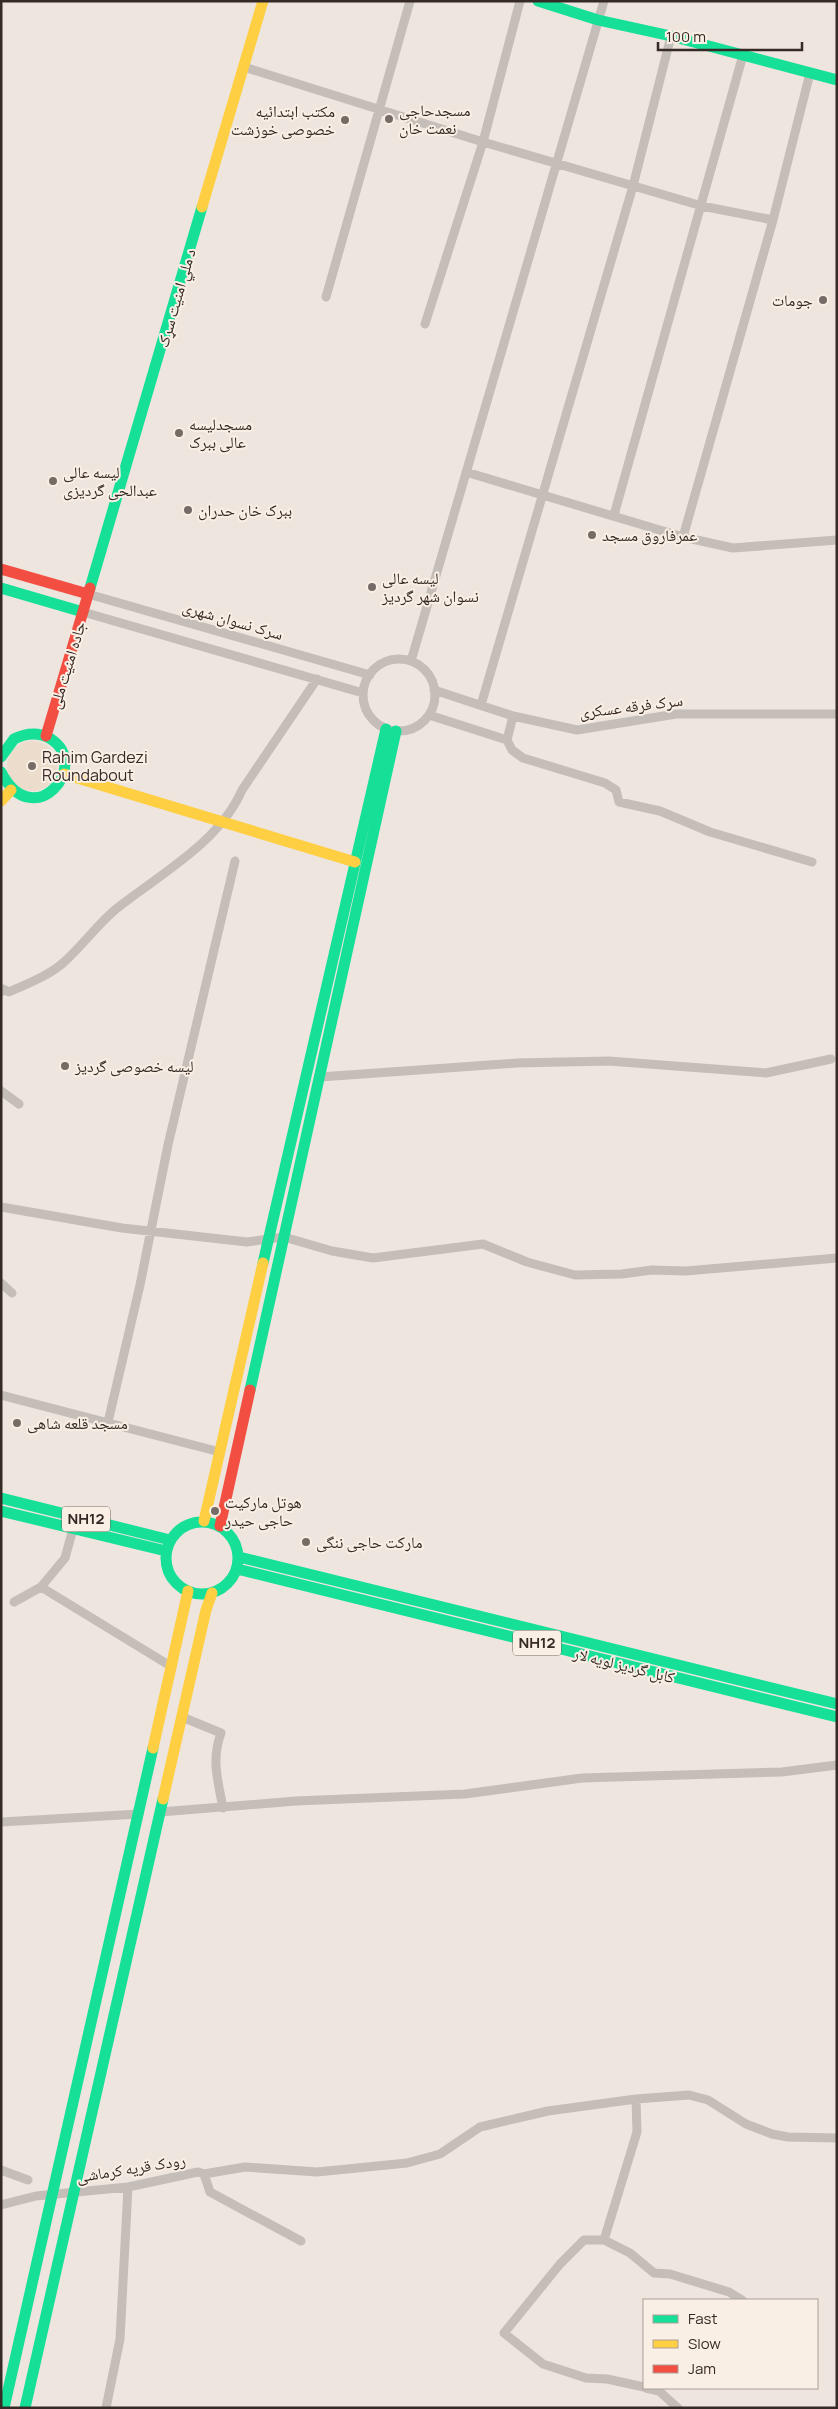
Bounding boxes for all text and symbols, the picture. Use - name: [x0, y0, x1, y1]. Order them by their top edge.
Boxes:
- scale bar: [658, 20, 802, 52]
- text: 100 m: [666, 26, 706, 47]
- place label: مسجدحاجی نعمت خان: [399, 99, 471, 139]
- place label: مکتب ابتدائیه خصوصی خوزشت: [231, 100, 335, 140]
- marker: مسجدحاجی نعمت خان: [383, 113, 395, 125]
- marker: مکتب ابتدائیه خصوصی خوزشت: [339, 114, 351, 126]
- street label: د ملي امنیت سړک: [151, 246, 203, 350]
- place label: جومات: [772, 289, 813, 311]
- marker: جومات: [817, 294, 829, 306]
- place label: مسجدلیسه عالی ببرک: [189, 413, 252, 453]
- marker: مسجدلیسه عالی ببرک: [173, 427, 185, 439]
- place label: لیسه عالی عبدالحی گردیزی: [63, 461, 157, 501]
- marker: لیسه عالی عبدالحی گردیزی: [47, 475, 59, 487]
- place label: ببرک خان حدران: [198, 499, 292, 521]
- marker: ببرک خان حدران: [182, 504, 194, 516]
- place label: عمرفاروق مسجد: [602, 524, 697, 546]
- marker: عمرفاروق مسجد: [586, 529, 598, 541]
- place label: لیسه عالی نسوان شهر گردیز: [381, 567, 479, 607]
- marker: لیسه عالی نسوان شهر گردیز: [366, 581, 378, 593]
- street label: سرک نسوان شهری: [180, 595, 286, 645]
- street label: جاده امنیت ملی: [43, 618, 91, 712]
- street label: سرک فرقه عسکری: [578, 689, 684, 723]
- place label: Rahim Gardezi Roundabout: [42, 746, 148, 786]
- marker: Rahim Gardezi Roundabout: [26, 760, 38, 772]
- place label: لیسه خصوصی گردیز: [74, 1055, 194, 1077]
- marker: لیسه خصوصی گردیز: [59, 1060, 71, 1072]
- place label: مسجد قلعه شاهی: [27, 1412, 128, 1434]
- marker: مسجد قلعه شاهی: [11, 1417, 23, 1429]
- place label: هوتل مارکیت حاجی حیدر: [224, 1491, 302, 1531]
- marker: هوتل مارکیت حاجی حیدر: [209, 1505, 221, 1517]
- road number: NH12: [62, 1506, 110, 1532]
- place label: مارکت حاجی ننگی: [316, 1531, 422, 1553]
- marker: مارکت حاجی ننگی: [300, 1536, 312, 1548]
- road number: NH12: [513, 1630, 561, 1656]
- street label: کابل گردیز لویه لار: [570, 1642, 677, 1688]
- street label: رودک قریه کرماشی: [75, 2149, 187, 2187]
- legend: [643, 2299, 818, 2389]
- text: Fast: [688, 2308, 717, 2329]
- text: Slow: [688, 2333, 721, 2354]
- text: Jam: [688, 2358, 716, 2379]

